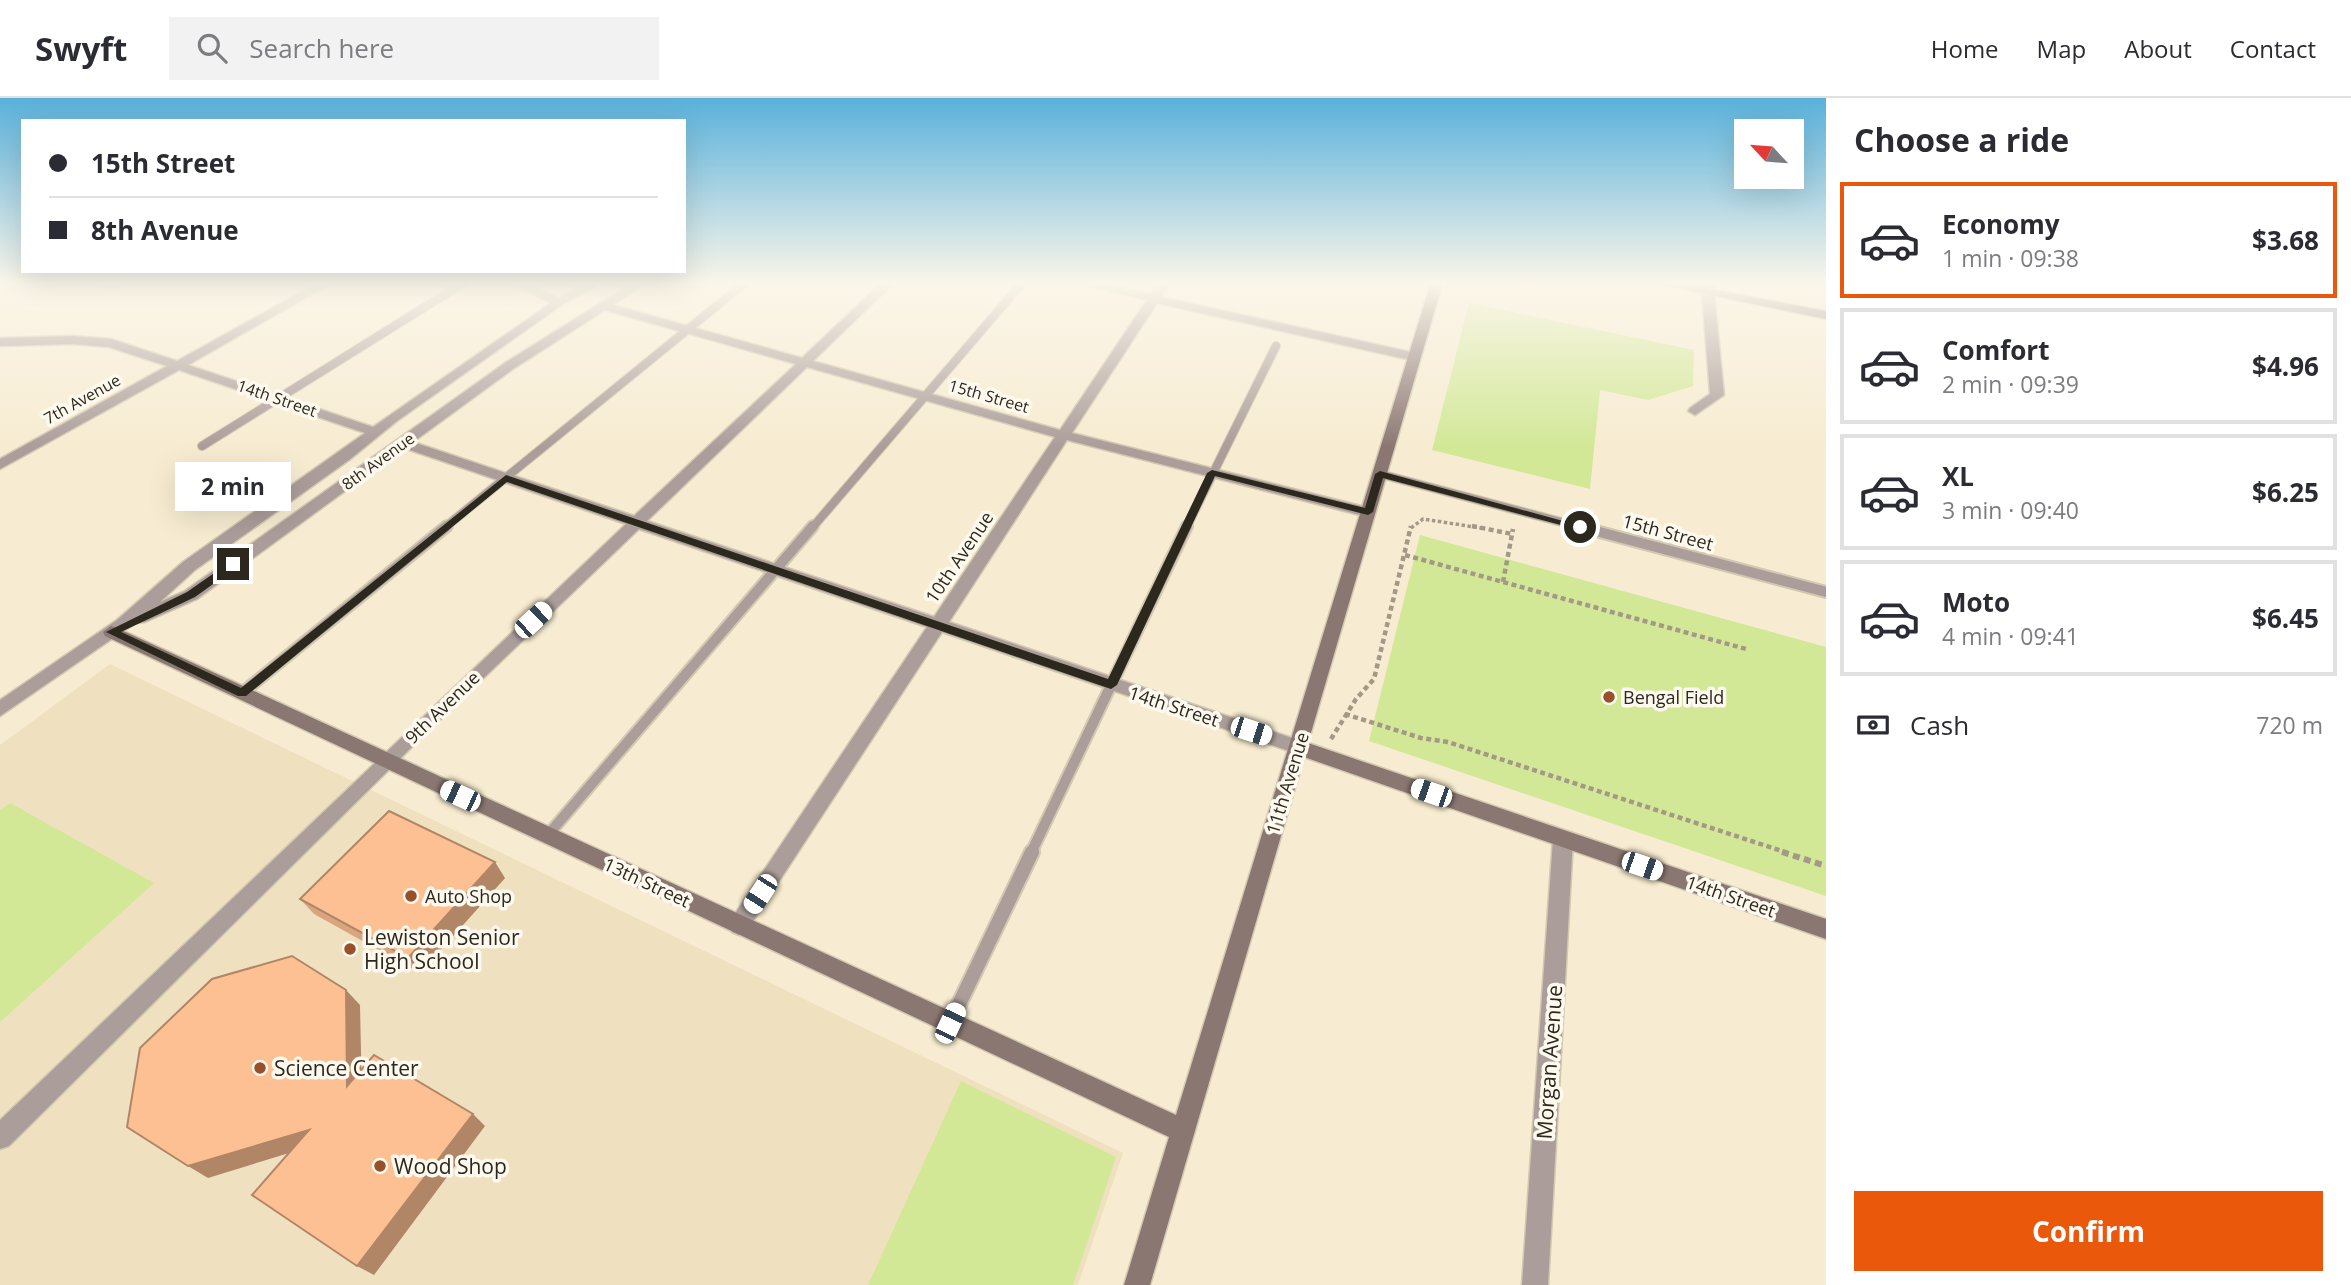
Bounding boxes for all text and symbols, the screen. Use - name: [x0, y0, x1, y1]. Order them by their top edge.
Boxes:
- search box: [169, 17, 659, 80]
- text: Swyft: [35, 26, 127, 71]
- icon: search: [193, 29, 231, 67]
- text: Search here: [249, 30, 394, 66]
- text: Home: [1931, 32, 1999, 65]
- text: Map: [2037, 32, 2086, 65]
- text: About: [2124, 32, 2192, 65]
- text: Contact: [2230, 32, 2316, 65]
- text: Choose a ride: [1854, 118, 2069, 161]
- north arrow: [1734, 119, 1804, 189]
- map controls: [1734, 119, 1804, 189]
- text: 15th Street: [91, 145, 235, 181]
- text: Economy: [1942, 206, 2060, 242]
- icon: car: [1858, 209, 1921, 272]
- text: 8th Avenue: [91, 212, 239, 248]
- text: $3.68: [2252, 222, 2319, 258]
- text: 1 min · 09:38: [1942, 242, 2079, 274]
- text: Comfort: [1942, 332, 2049, 368]
- icon: car: [1858, 335, 1921, 398]
- text: $4.96: [2252, 348, 2319, 384]
- text: 2 min · 09:39: [1942, 368, 2079, 400]
- street label: 7th Avenue: [40, 369, 124, 429]
- street label: 14th Street: [234, 374, 320, 422]
- street label: 15th Street: [946, 374, 1032, 418]
- street label: 8th Avenue: [337, 427, 419, 495]
- text: XL: [1942, 458, 1974, 494]
- icon: car: [1858, 461, 1921, 524]
- callout: 2 min: [175, 462, 291, 512]
- text: 2 min: [201, 470, 265, 502]
- text: $6.25: [2252, 474, 2319, 510]
- text: 3 min · 09:40: [1942, 494, 2079, 526]
- street label: 10th Avenue: [920, 507, 998, 607]
- street label: 15th Street: [1620, 508, 1716, 556]
- route start: [1564, 511, 1596, 543]
- route end: [217, 548, 249, 580]
- text: Moto: [1942, 584, 2010, 620]
- icon: car: [1858, 587, 1921, 650]
- car: [511, 598, 556, 642]
- text: $6.45: [2252, 600, 2319, 636]
- text: 4 min · 09:41: [1942, 620, 2079, 652]
- street label: 9th Avenue: [399, 665, 485, 749]
- street label: 14th Street: [1126, 680, 1222, 732]
- place label: Bengal Field: [1623, 685, 1724, 709]
- marker: Bengal Field: [1601, 689, 1617, 705]
- icon: cash: [1854, 706, 1892, 744]
- text: Cash: [1910, 707, 1969, 743]
- text: 720 m: [2256, 709, 2323, 741]
- car: [1228, 715, 1275, 747]
- street label: 11th Avenue: [1260, 729, 1314, 837]
- car: [1408, 776, 1455, 810]
- car: [437, 778, 484, 814]
- car: [1619, 849, 1666, 883]
- street label: 13th Street: [600, 851, 694, 913]
- street label: 14th Street: [1683, 870, 1779, 922]
- car: [740, 871, 781, 917]
- place label: Auto Shop: [425, 884, 512, 908]
- marker: Auto Shop: [403, 888, 419, 904]
- place label: Lewiston Senior High School: [364, 923, 520, 975]
- marker: Lewiston Senior High School: [342, 941, 358, 957]
- street label: Morgan Avenue: [1530, 984, 1568, 1140]
- car: [932, 1000, 969, 1046]
- place label: Science Center: [274, 1054, 419, 1082]
- marker: Science Center: [252, 1060, 268, 1076]
- place label: Wood Shop: [394, 1152, 507, 1180]
- marker: Wood Shop: [372, 1158, 388, 1174]
- button: Confirm: [1854, 1191, 2323, 1271]

